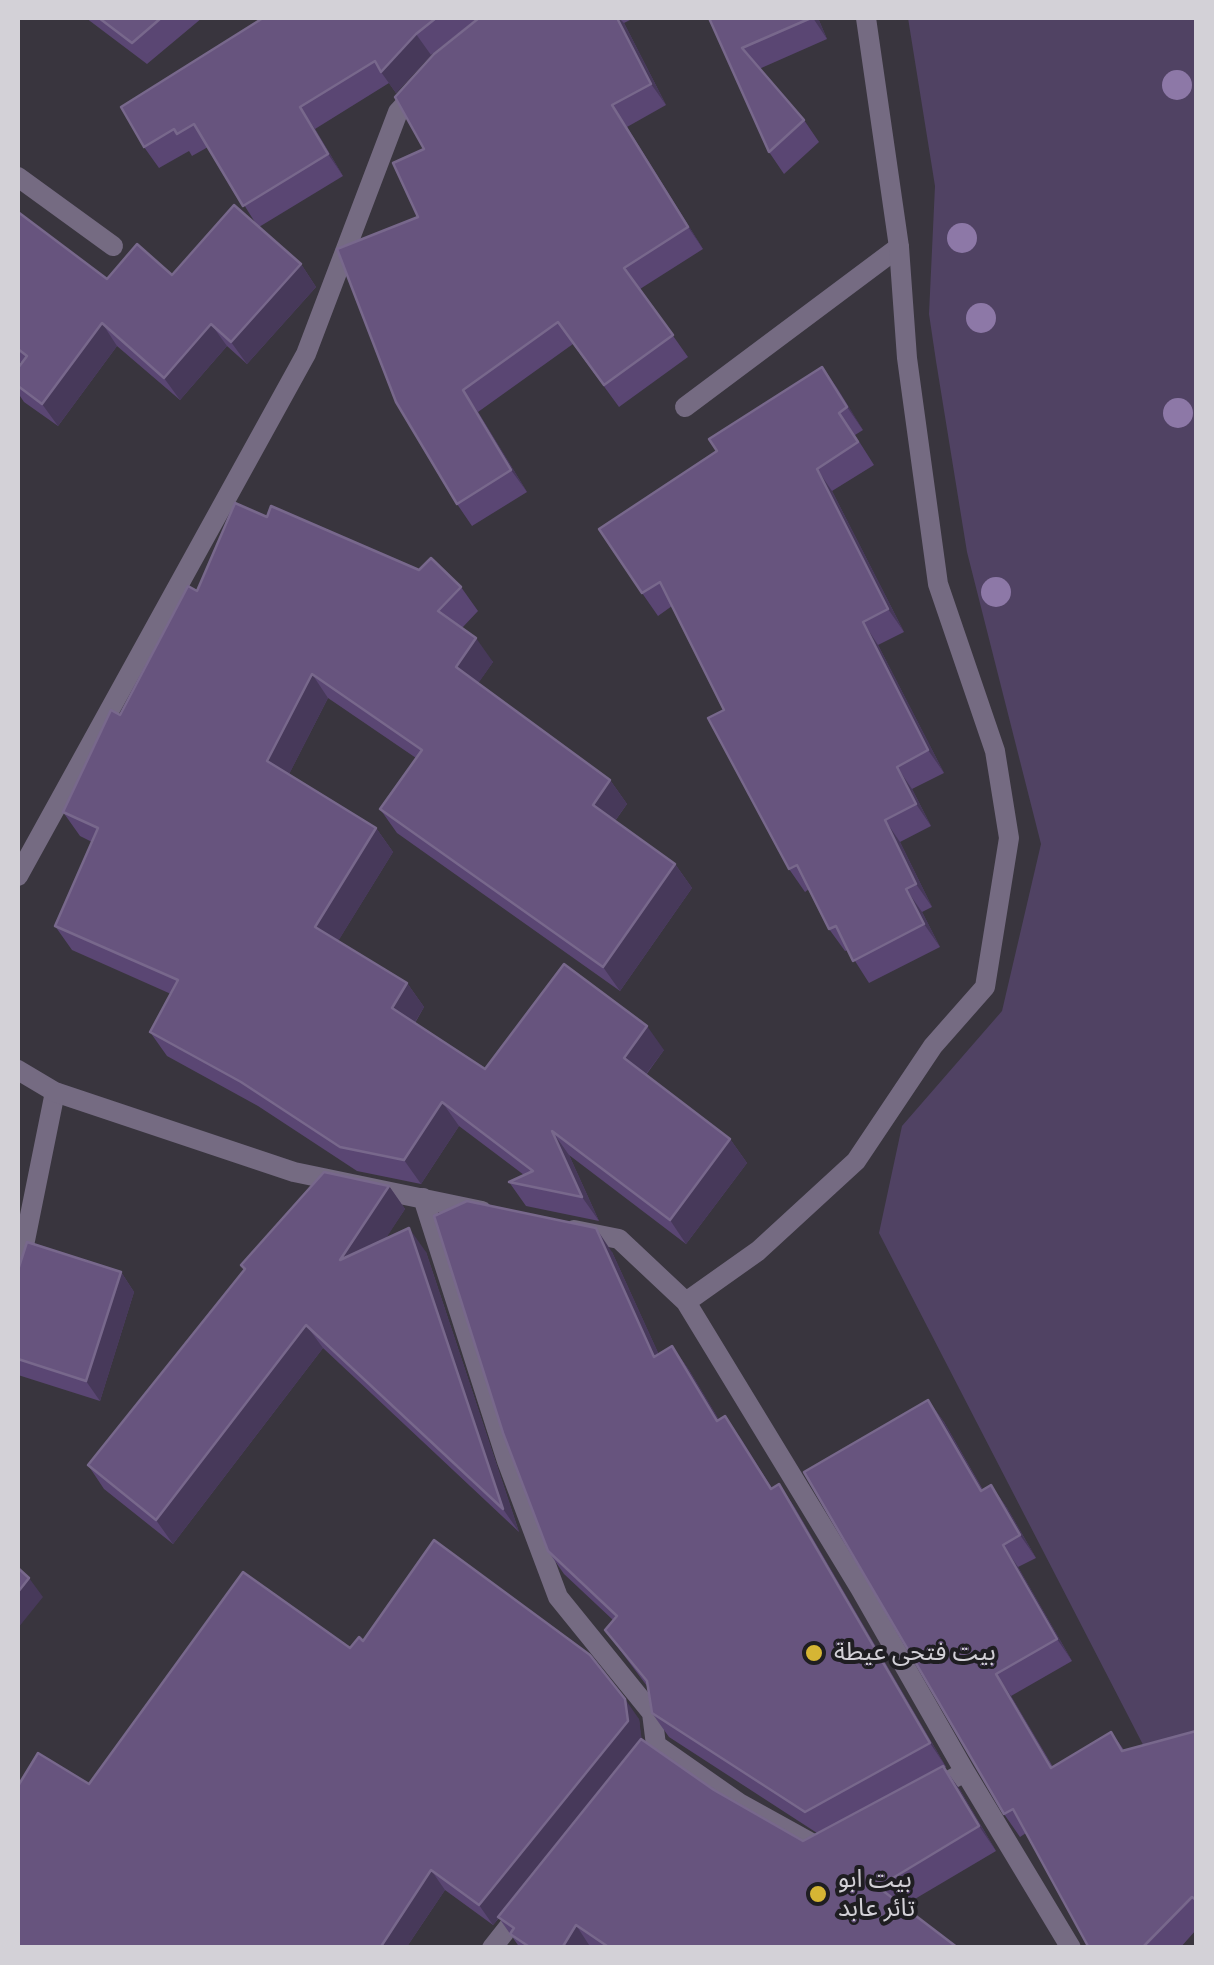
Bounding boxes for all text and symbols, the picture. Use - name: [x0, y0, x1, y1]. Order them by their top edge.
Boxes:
- place label: بيت فتحى عيطة: [834, 1638, 996, 1668]
- marker: بيت فتحى عيطة: [803, 1642, 825, 1664]
- place label: بيت ابو تائر عابد: [838, 1865, 915, 1924]
- marker: بيت ابو تائر عابد: [807, 1883, 829, 1905]

